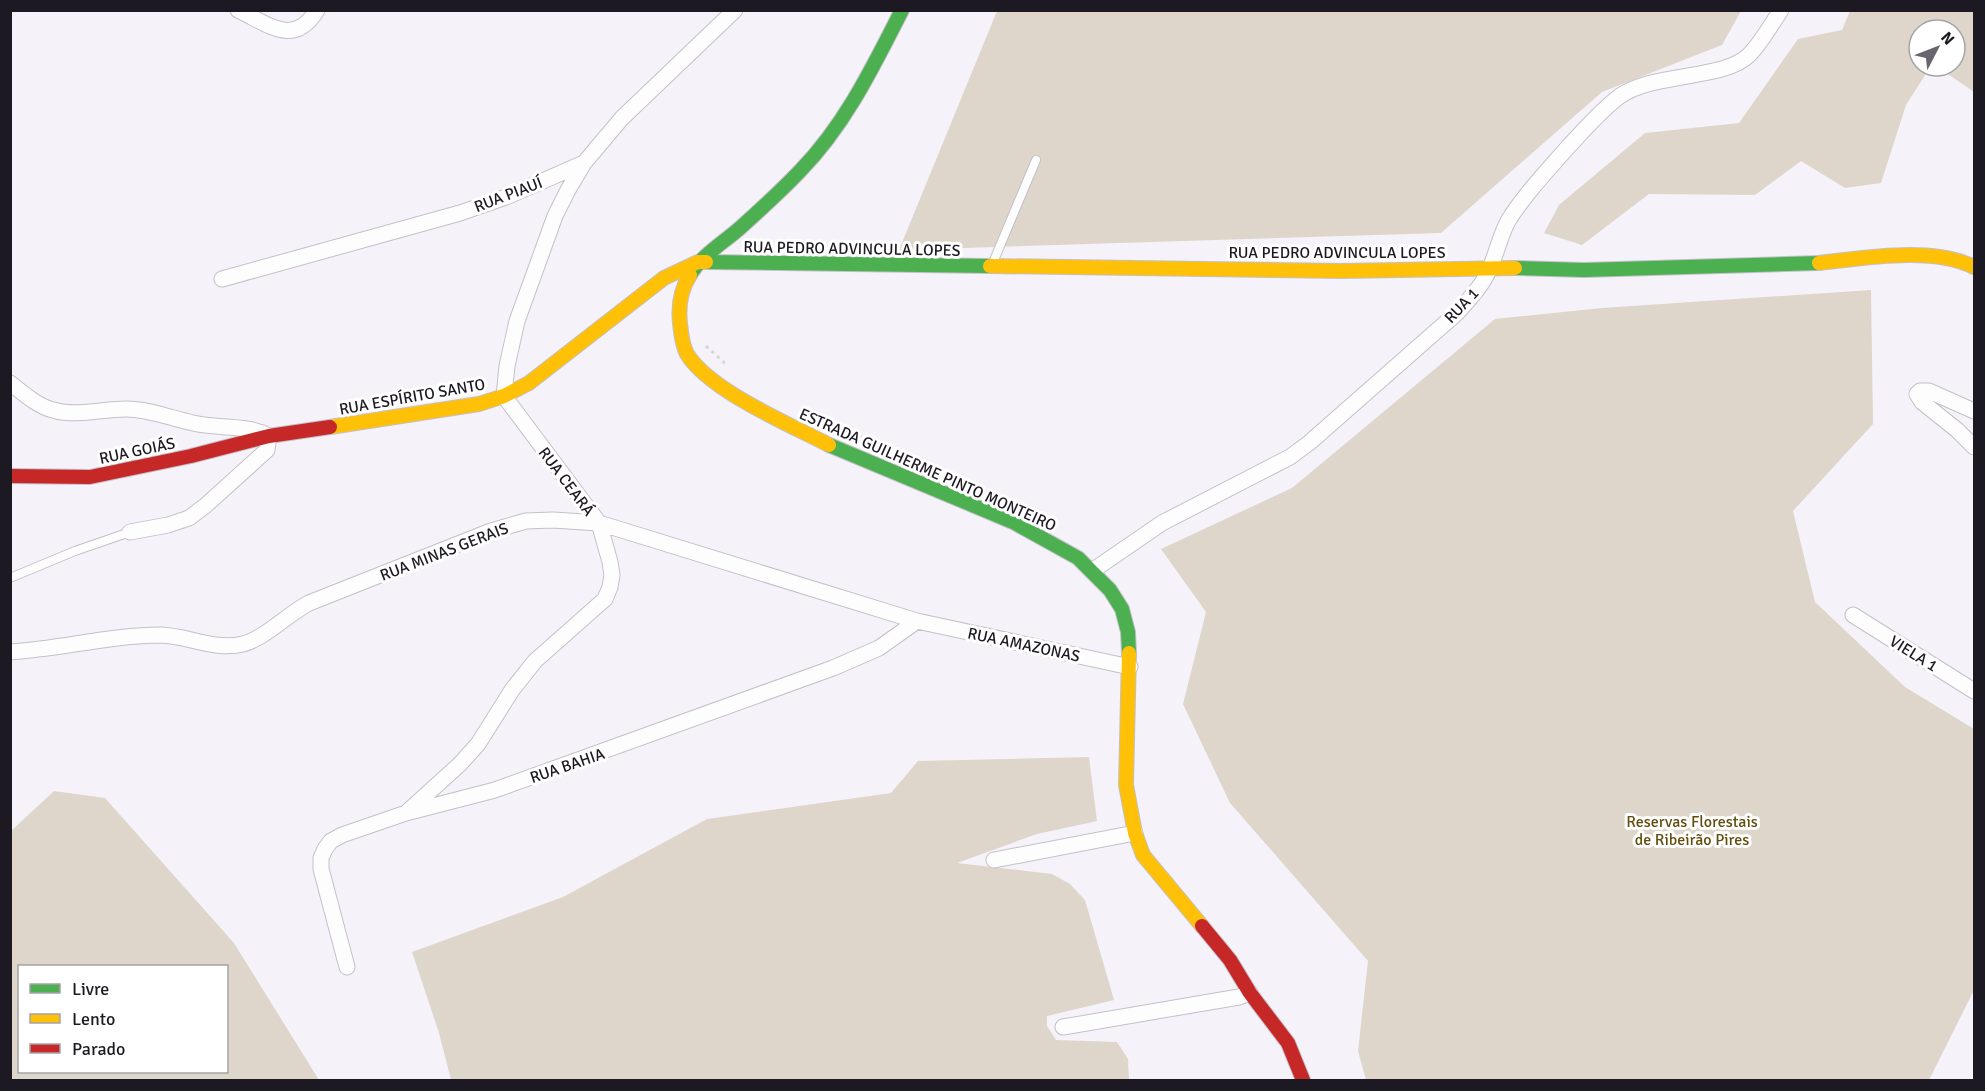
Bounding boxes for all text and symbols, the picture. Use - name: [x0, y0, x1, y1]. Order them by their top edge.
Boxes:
- north arrow: [1907, 18, 1967, 78]
- text: N: [1936, 28, 1959, 49]
- street label: RUA PIAUÍ: [471, 173, 546, 217]
- street label: RUA PEDRO ADVINCULA LOPES: [743, 237, 961, 261]
- street label: RUA PEDRO ADVINCULA LOPES: [1228, 243, 1446, 263]
- street label: RUA 1: [1440, 284, 1483, 328]
- street label: RUA ESPÍRITO SANTO: [338, 374, 487, 420]
- street label: ESTRADA GUILHERME PINTO MONTEIRO: [796, 404, 1059, 536]
- street label: RUA GOIÁS: [97, 433, 177, 469]
- street label: RUA CEARÁ: [534, 443, 599, 520]
- street label: RUA MINAS GERAIS: [377, 518, 512, 586]
- street label: RUA AMAZONAS: [966, 623, 1082, 667]
- street label: VIELA 1: [1886, 631, 1941, 676]
- street label: RUA BAHIA: [527, 744, 608, 788]
- park label: Reservas Florestais de Ribeirão Pires: [1626, 812, 1758, 850]
- legend: [18, 965, 228, 1073]
- text: Livre: [72, 978, 109, 1000]
- text: Lento: [72, 1008, 115, 1030]
- text: Parado: [72, 1038, 125, 1060]

